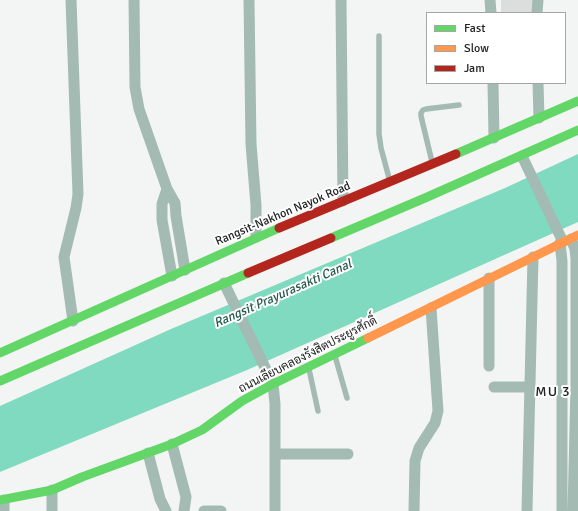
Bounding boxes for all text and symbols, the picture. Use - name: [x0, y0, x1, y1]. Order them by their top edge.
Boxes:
- legend: [426, 12, 566, 84]
- text: Fast: [464, 21, 485, 36]
- text: Slow: [464, 41, 489, 56]
- text: Jam: [464, 61, 485, 76]
- street label: Rangsit-Nakhon Nayok Road: [213, 179, 353, 249]
- water label: Rangsit Prayurasakti Canal: [212, 257, 354, 331]
- street label: ถนนเลียบคลองรังสิตประยูรศักดิ์: [236, 314, 380, 396]
- district label: MU 3: [535, 384, 571, 400]

